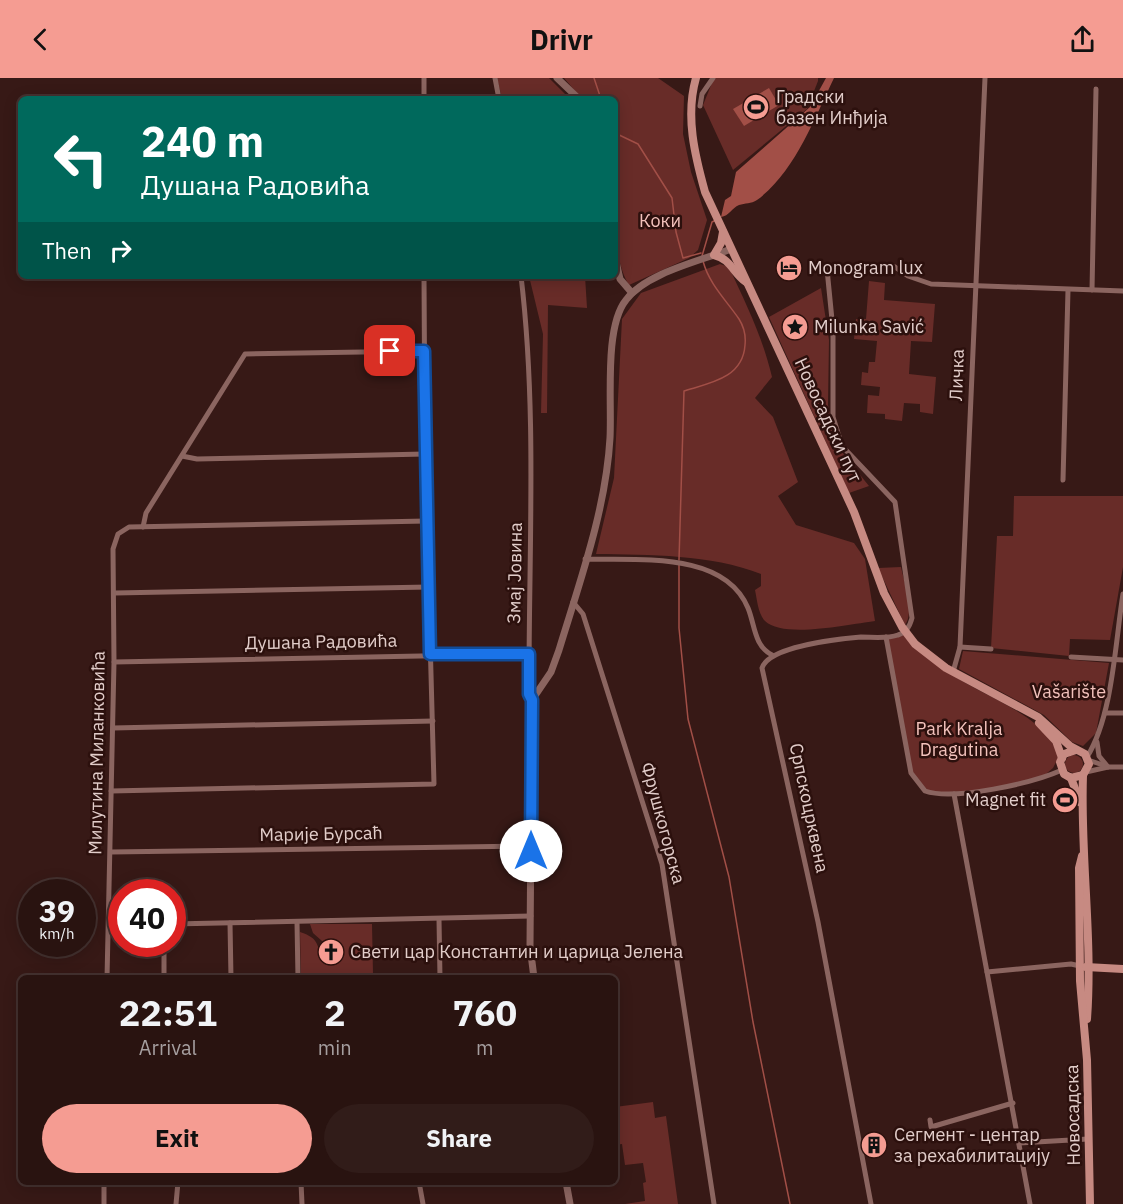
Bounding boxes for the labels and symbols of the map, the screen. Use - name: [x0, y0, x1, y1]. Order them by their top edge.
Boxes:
- place label: Градски базен Инђија: [776, 85, 888, 129]
- sports icon: Градски базен Инђија: [741, 92, 771, 122]
- park label: Коки: [639, 209, 681, 232]
- hotel icon: Monogram lux: [774, 253, 804, 283]
- place label: Monogram lux: [808, 256, 923, 279]
- place icon: Milunka Savić: [780, 312, 810, 342]
- place label: Milunka Savić: [814, 315, 924, 338]
- pin: [364, 325, 415, 376]
- street label: Личка: [944, 348, 969, 401]
- street label: Новосадски пут: [790, 354, 867, 486]
- street label: Змај Јовина: [502, 522, 527, 624]
- street label: Душана Радовића: [245, 629, 398, 654]
- street label: Милутина Миланковића: [83, 651, 110, 855]
- park label: Vašarište: [1032, 680, 1106, 703]
- park label: Park Kralja Dragutina: [915, 717, 1003, 761]
- street label: Српскоцрквена: [785, 741, 835, 875]
- street label: Фрушкогорска: [636, 760, 691, 887]
- sports icon: Magnet fit: [1050, 785, 1080, 815]
- place label: Magnet fit: [965, 788, 1046, 811]
- position arrow: [499, 819, 563, 883]
- street label: Марије Бурсаћ: [259, 821, 383, 846]
- speed limit sign: 40: [108, 879, 186, 957]
- church icon: Свети цар Константин и царица Јелена: [316, 937, 346, 967]
- place label: Свети цар Константин и царица Јелена: [350, 940, 684, 963]
- street label: Новосадска: [1060, 1064, 1085, 1166]
- place label: Сегмент - центар за рехабилитацију: [894, 1123, 1050, 1167]
- building icon: Сегмент - центар за рехабилитацију: [859, 1130, 889, 1160]

